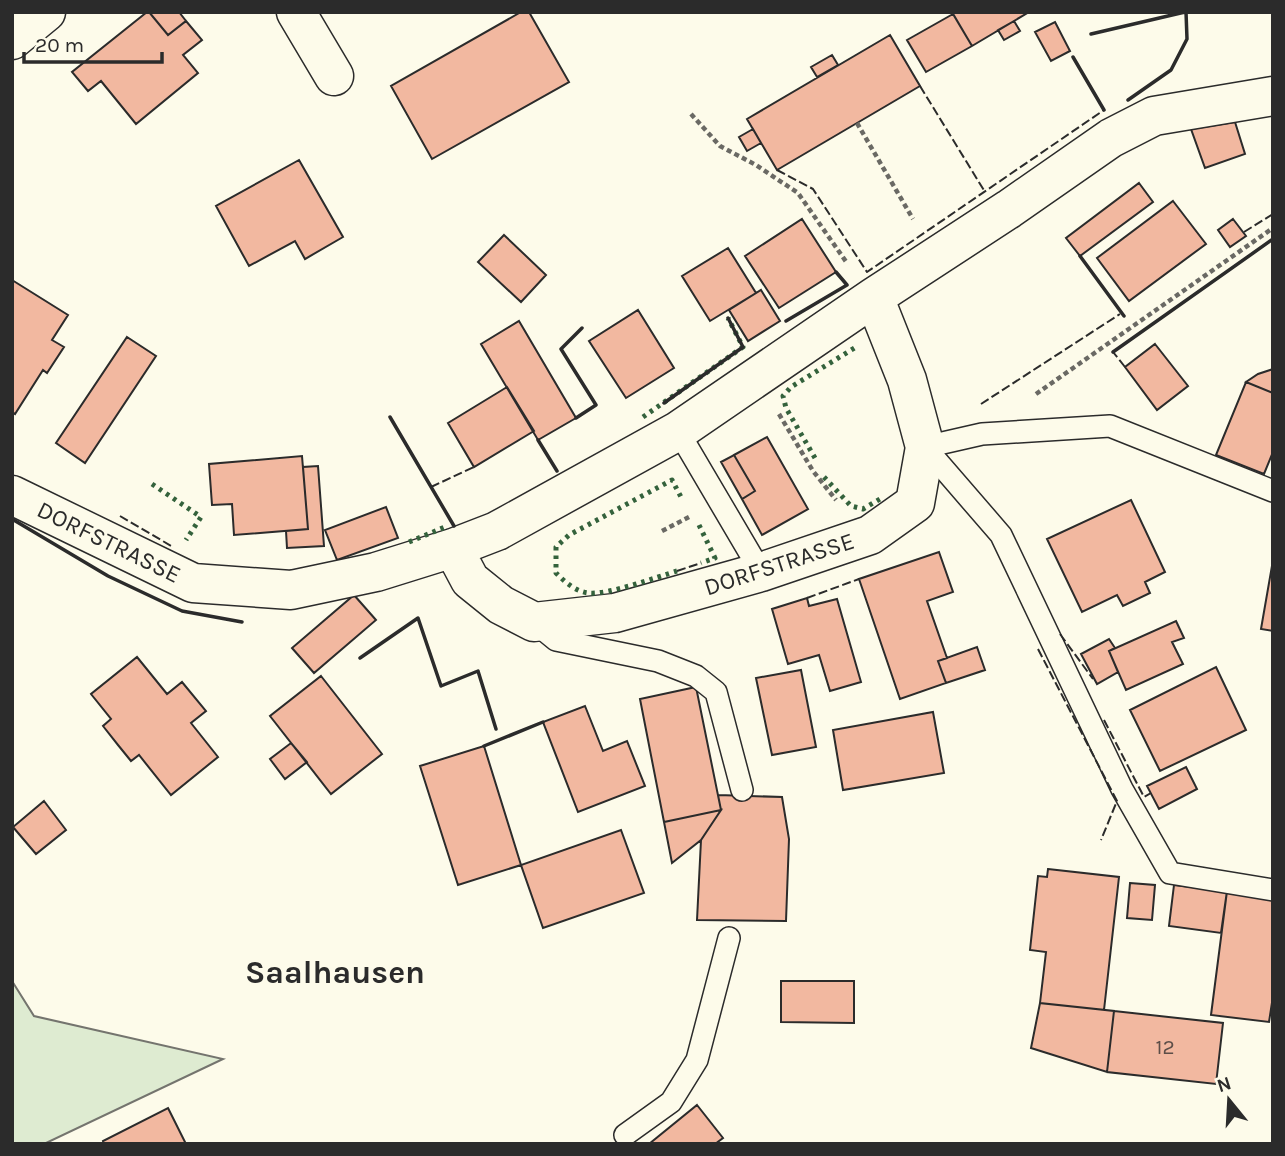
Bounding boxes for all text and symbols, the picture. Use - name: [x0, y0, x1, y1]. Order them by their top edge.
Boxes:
- scale bar: [24, 21, 163, 65]
- text: 20 m: [35, 33, 84, 57]
- street label: DORFSTRASSE: [33, 495, 185, 589]
- street label: DORFSTRASSE: [700, 527, 858, 601]
- district label: Saalhausen: [245, 954, 425, 991]
- house number: 12: [1155, 1035, 1175, 1059]
- north arrow: [1194, 1065, 1264, 1135]
- text: N: [1214, 1072, 1234, 1097]

